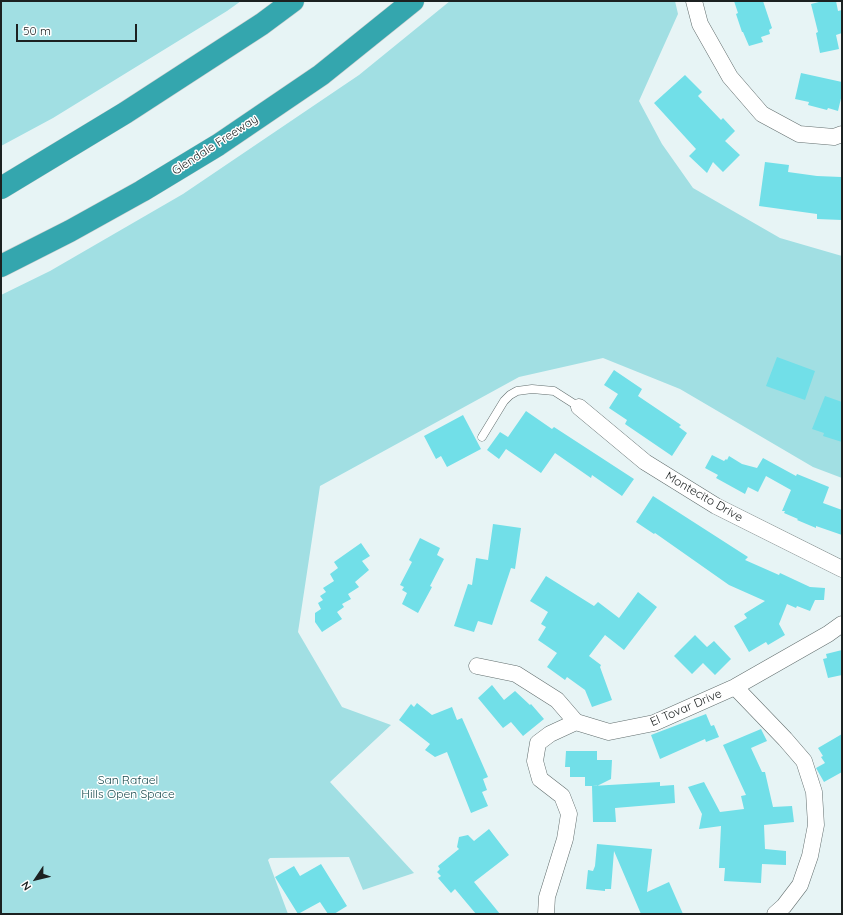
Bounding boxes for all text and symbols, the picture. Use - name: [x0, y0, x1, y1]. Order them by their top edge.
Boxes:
- scale bar: [18, 16, 139, 42]
- text: 50 m: [23, 23, 51, 38]
- street label: Glendale Freeway: [169, 112, 261, 178]
- street label: Montecito Drive: [663, 469, 745, 525]
- street label: El Tovar Drive: [648, 686, 724, 730]
- park label: San Rafael Hills Open Space: [81, 773, 175, 801]
- north arrow: [16, 859, 56, 899]
- text: N: [18, 879, 34, 893]

